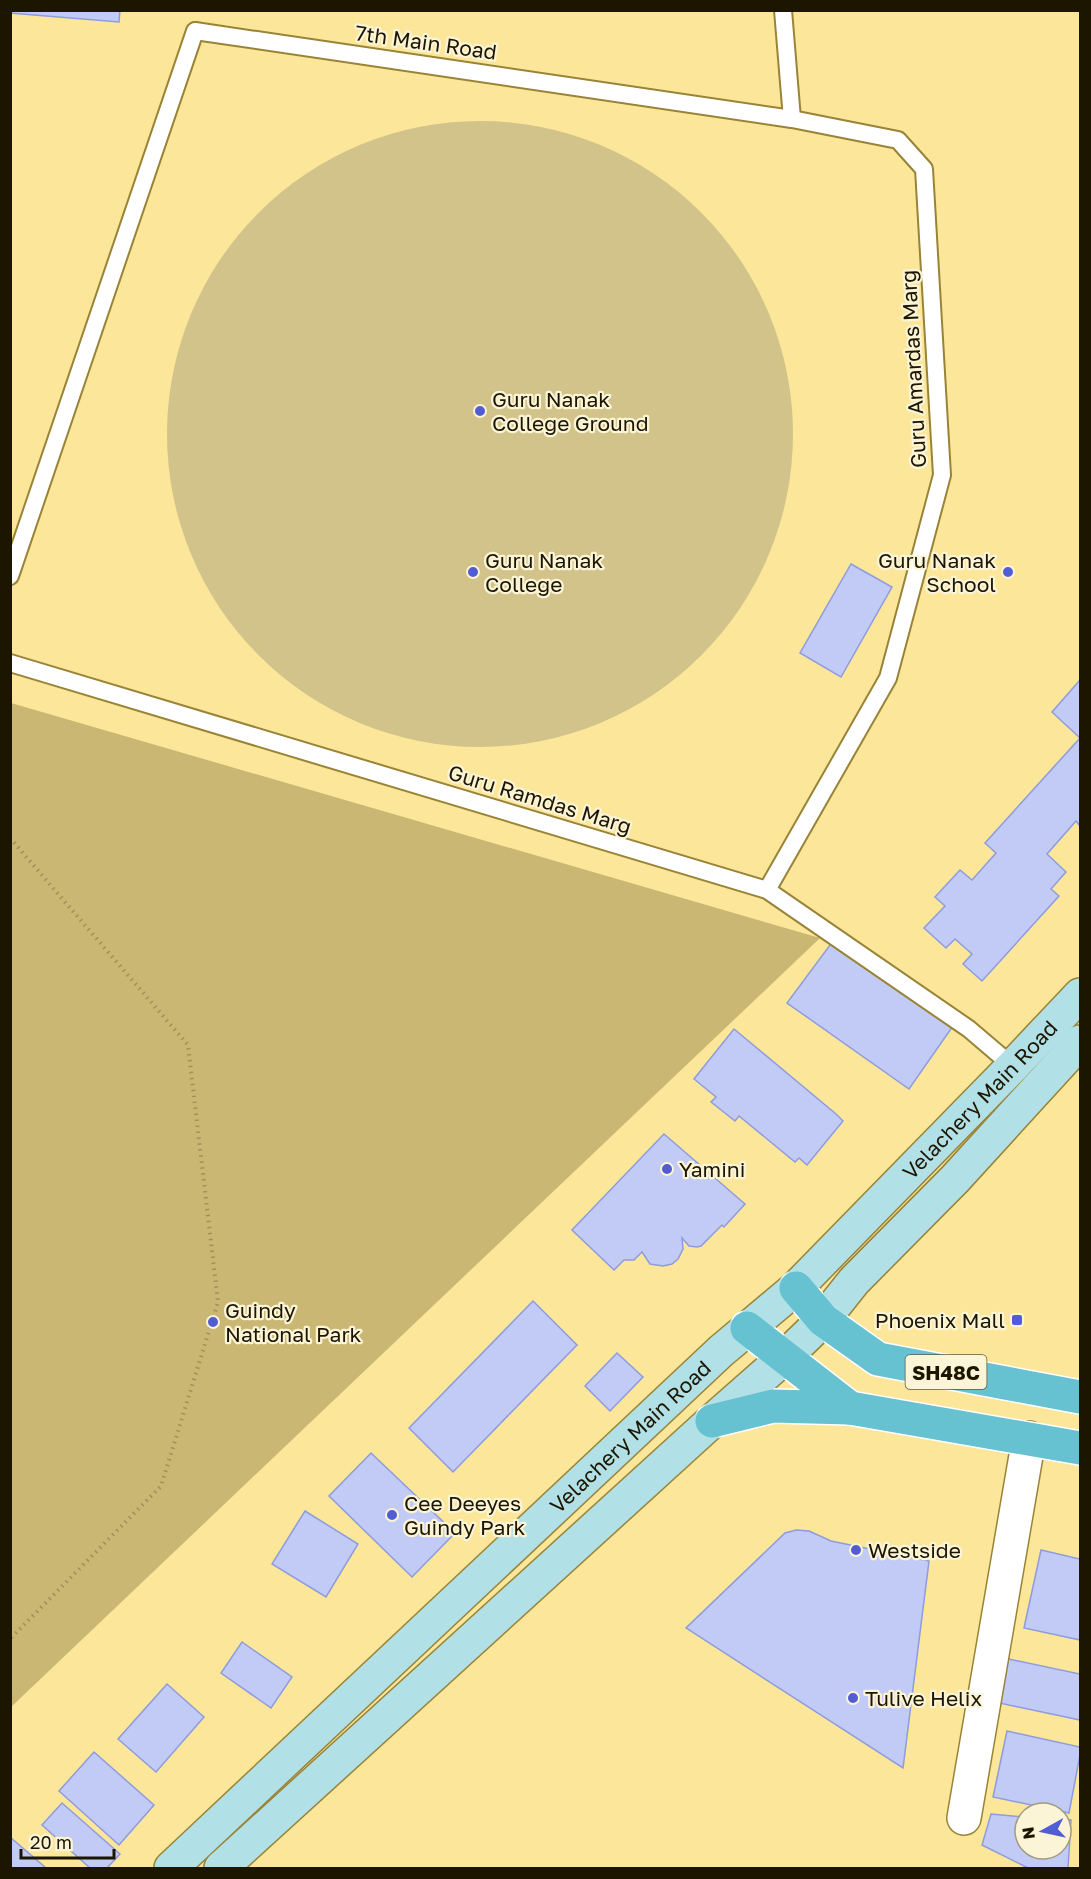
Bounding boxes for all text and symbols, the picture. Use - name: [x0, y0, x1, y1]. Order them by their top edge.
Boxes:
- street label: 7th Main Road: [353, 19, 499, 65]
- street label: Guru Amardas Marg: [895, 269, 931, 469]
- place label: Guru Nanak College Ground: [492, 386, 649, 436]
- marker: Guru Nanak College Ground: [473, 404, 487, 418]
- place label: Guru Nanak College: [485, 547, 603, 597]
- place label: Guru Nanak School: [878, 547, 996, 597]
- marker: Guru Nanak College: [466, 565, 480, 579]
- marker: Guru Nanak School: [1001, 565, 1015, 579]
- street label: Guru Ramdas Marg: [445, 759, 635, 839]
- street label: Velachery Main Road: [897, 1015, 1063, 1184]
- place label: Yamini: [679, 1156, 745, 1182]
- marker: Yamini: [660, 1162, 674, 1176]
- place label: Guindy National Park: [225, 1297, 362, 1347]
- place label: Phoenix Mall: [875, 1307, 1005, 1333]
- marker: Phoenix Mall: [1010, 1313, 1024, 1327]
- marker: Guindy National Park: [206, 1315, 220, 1329]
- street label: Velachery Main Road: [544, 1355, 716, 1518]
- road number: SH48C: [906, 1355, 986, 1389]
- place label: Cee Deeyes Guindy Park: [404, 1490, 526, 1540]
- marker: Cee Deeyes Guindy Park: [385, 1508, 399, 1522]
- place label: Westside: [868, 1537, 961, 1563]
- marker: Westside: [849, 1543, 863, 1557]
- place label: Tulive Helix: [865, 1685, 982, 1711]
- marker: Tulive Helix: [846, 1691, 860, 1705]
- north arrow: [1013, 1801, 1073, 1861]
- scale bar: [21, 1822, 114, 1860]
- text: N: [1017, 1826, 1039, 1841]
- text: 20 m: [30, 1831, 72, 1853]

